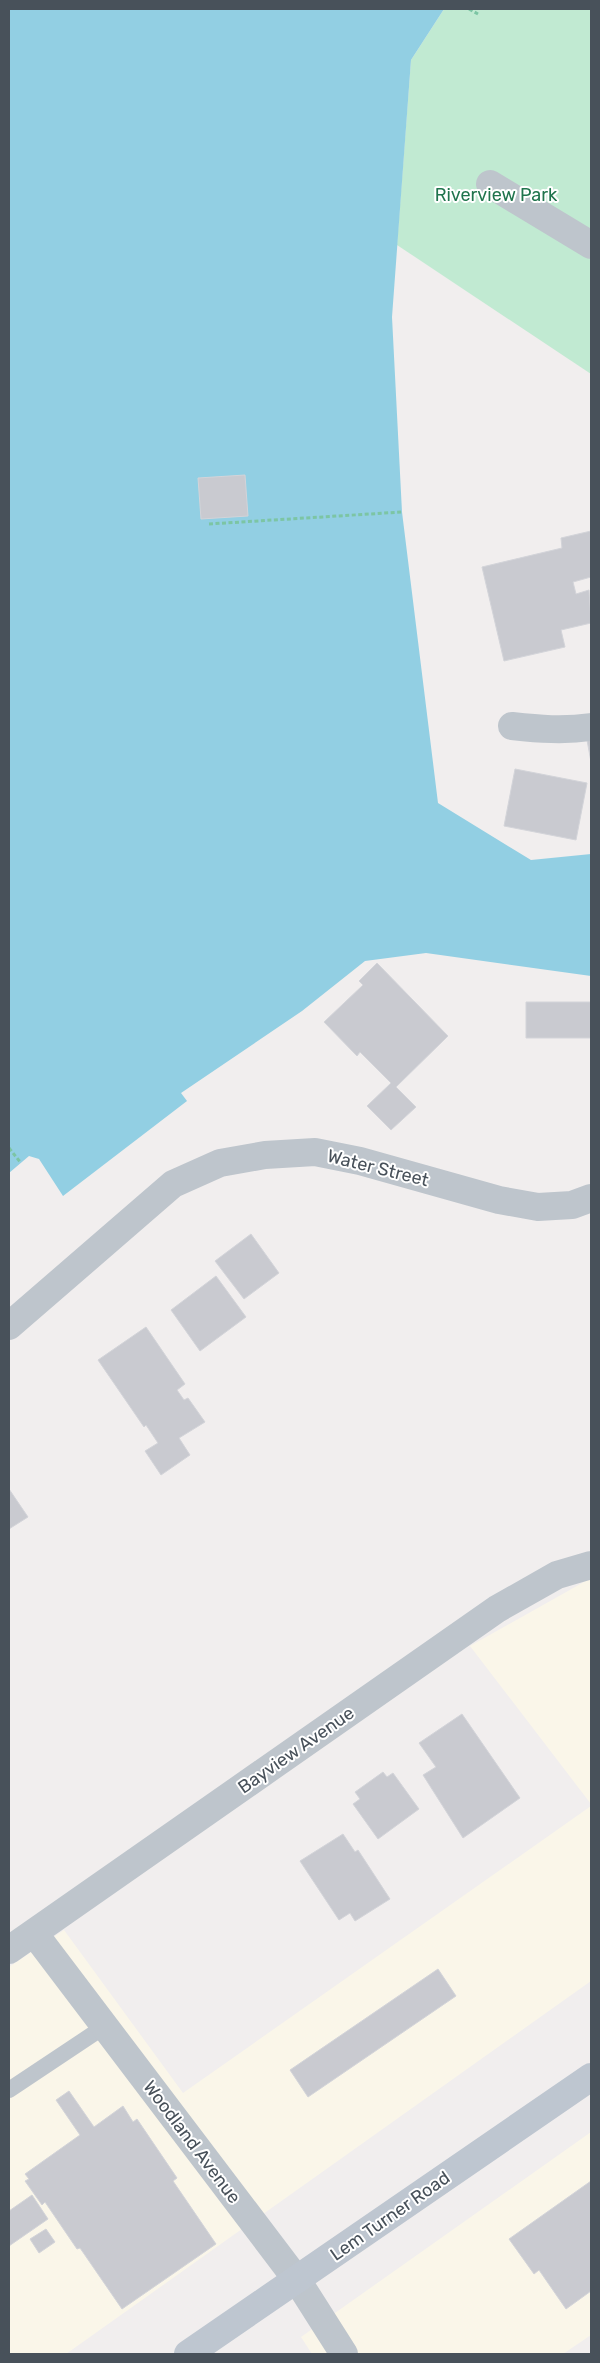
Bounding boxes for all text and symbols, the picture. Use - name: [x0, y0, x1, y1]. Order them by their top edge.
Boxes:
- park label: Riverview Park: [435, 184, 558, 206]
- street label: Water Street: [325, 1145, 431, 1191]
- street label: Bayview Avenue: [234, 1702, 358, 1798]
- street label: Woodland Avenue: [139, 2076, 245, 2208]
- street label: Lem Turner Road: [326, 2167, 454, 2265]

